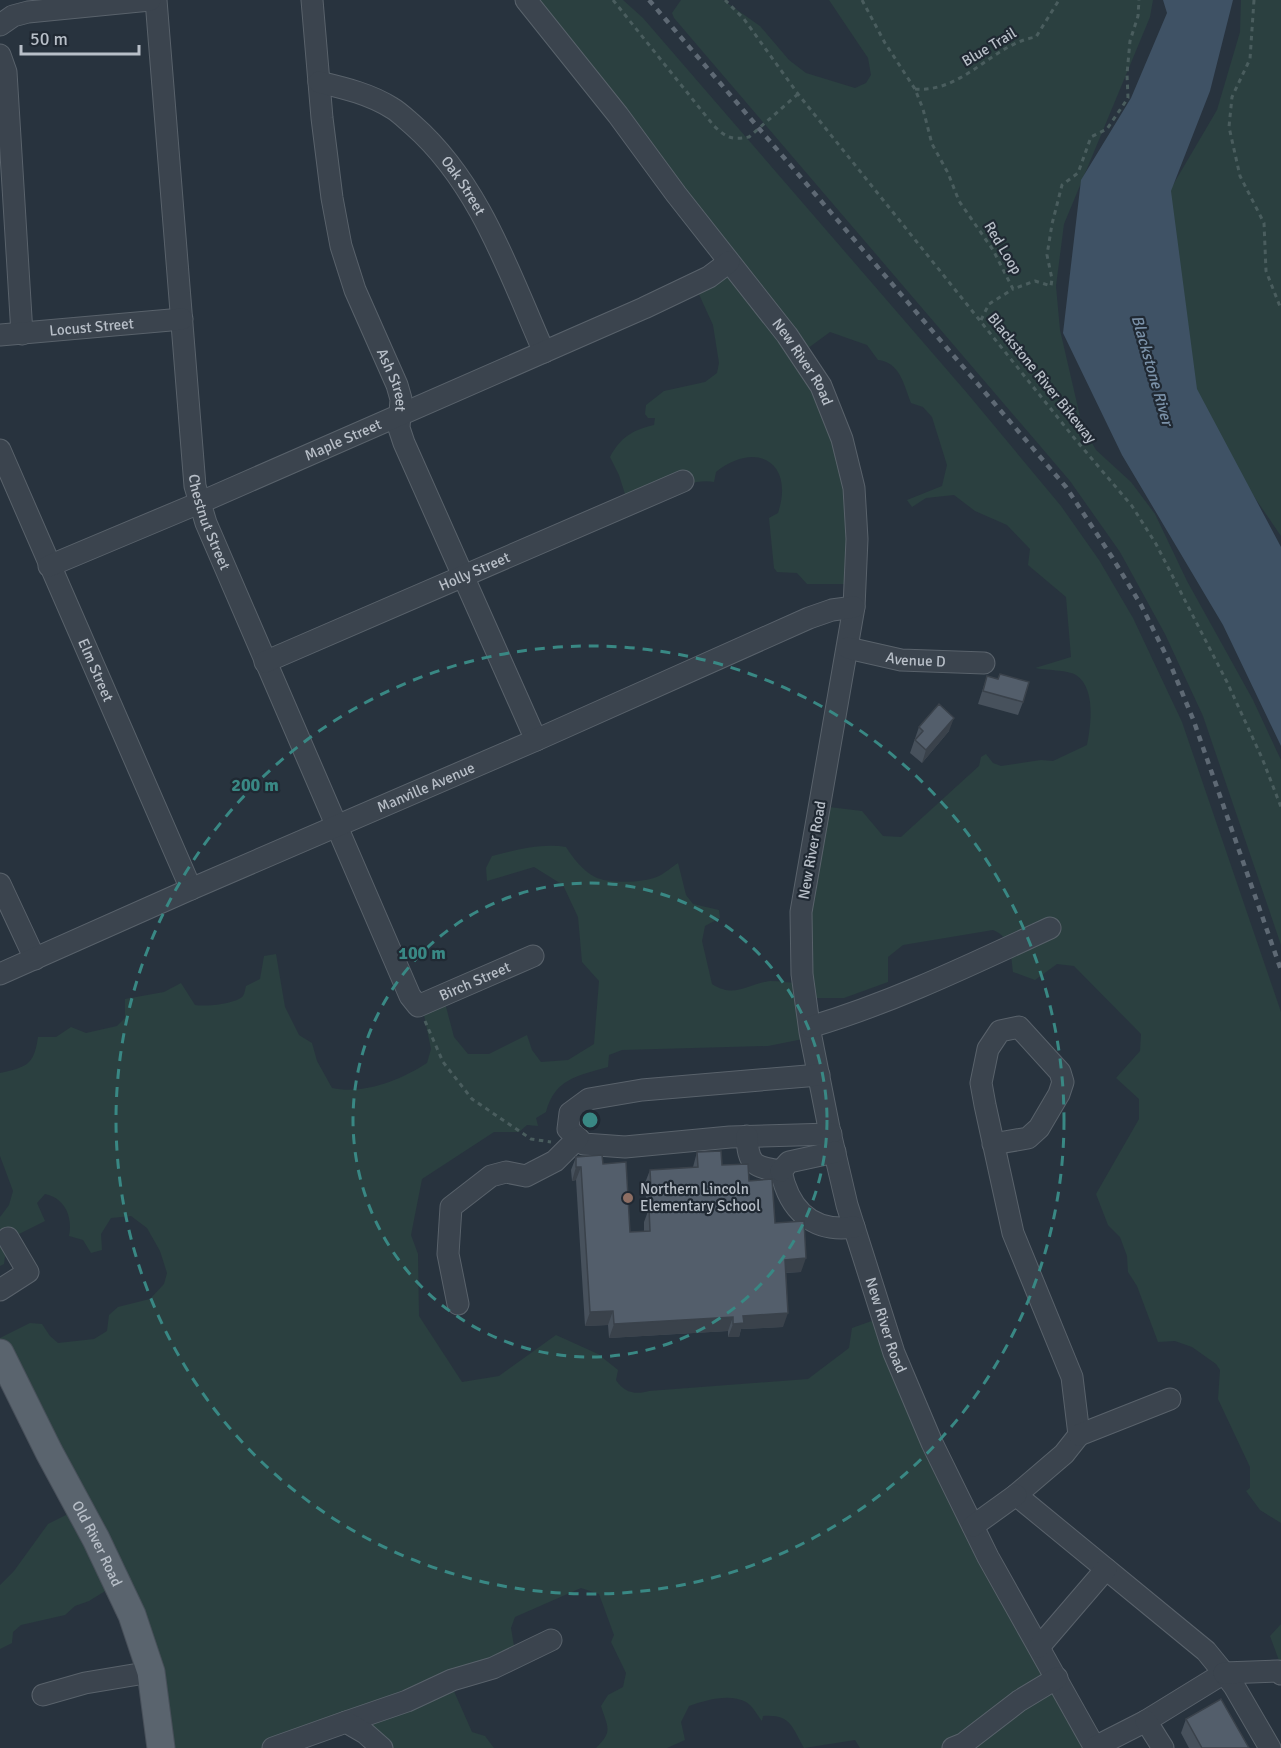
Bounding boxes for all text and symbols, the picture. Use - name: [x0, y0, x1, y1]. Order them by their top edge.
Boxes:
- scale bar: [21, 18, 140, 56]
- street label: Blue Trail: [958, 24, 1020, 70]
- text: 50 m: [30, 28, 68, 50]
- street label: Oak Street: [437, 152, 489, 218]
- street label: Red Loop: [980, 218, 1026, 278]
- street label: Blackstone River Bikeway: [984, 309, 1100, 447]
- water label: Blackstone River: [1127, 313, 1178, 430]
- street label: Locust Street: [49, 314, 135, 340]
- street label: New River Road: [768, 315, 837, 408]
- street label: Ash Street: [373, 346, 410, 412]
- street label: Maple Street: [302, 415, 384, 465]
- street label: Chestnut Street: [185, 473, 234, 573]
- street label: Holly Street: [436, 548, 513, 595]
- street label: Elm Street: [74, 636, 117, 705]
- street label: Avenue D: [884, 648, 946, 671]
- street label: Manville Avenue: [374, 759, 478, 817]
- text: 200 m: [231, 774, 279, 796]
- street label: New River Road: [794, 799, 830, 901]
- text: 100 m: [398, 942, 446, 964]
- street label: Birch Street: [436, 958, 513, 1005]
- centre of rings: [580, 1110, 600, 1130]
- place label: Northern Lincoln Elementary School: [640, 1180, 761, 1215]
- marker: Northern Lincoln Elementary School: [621, 1191, 635, 1205]
- street label: New River Road: [862, 1275, 910, 1376]
- street label: Old River Road: [68, 1498, 126, 1589]

